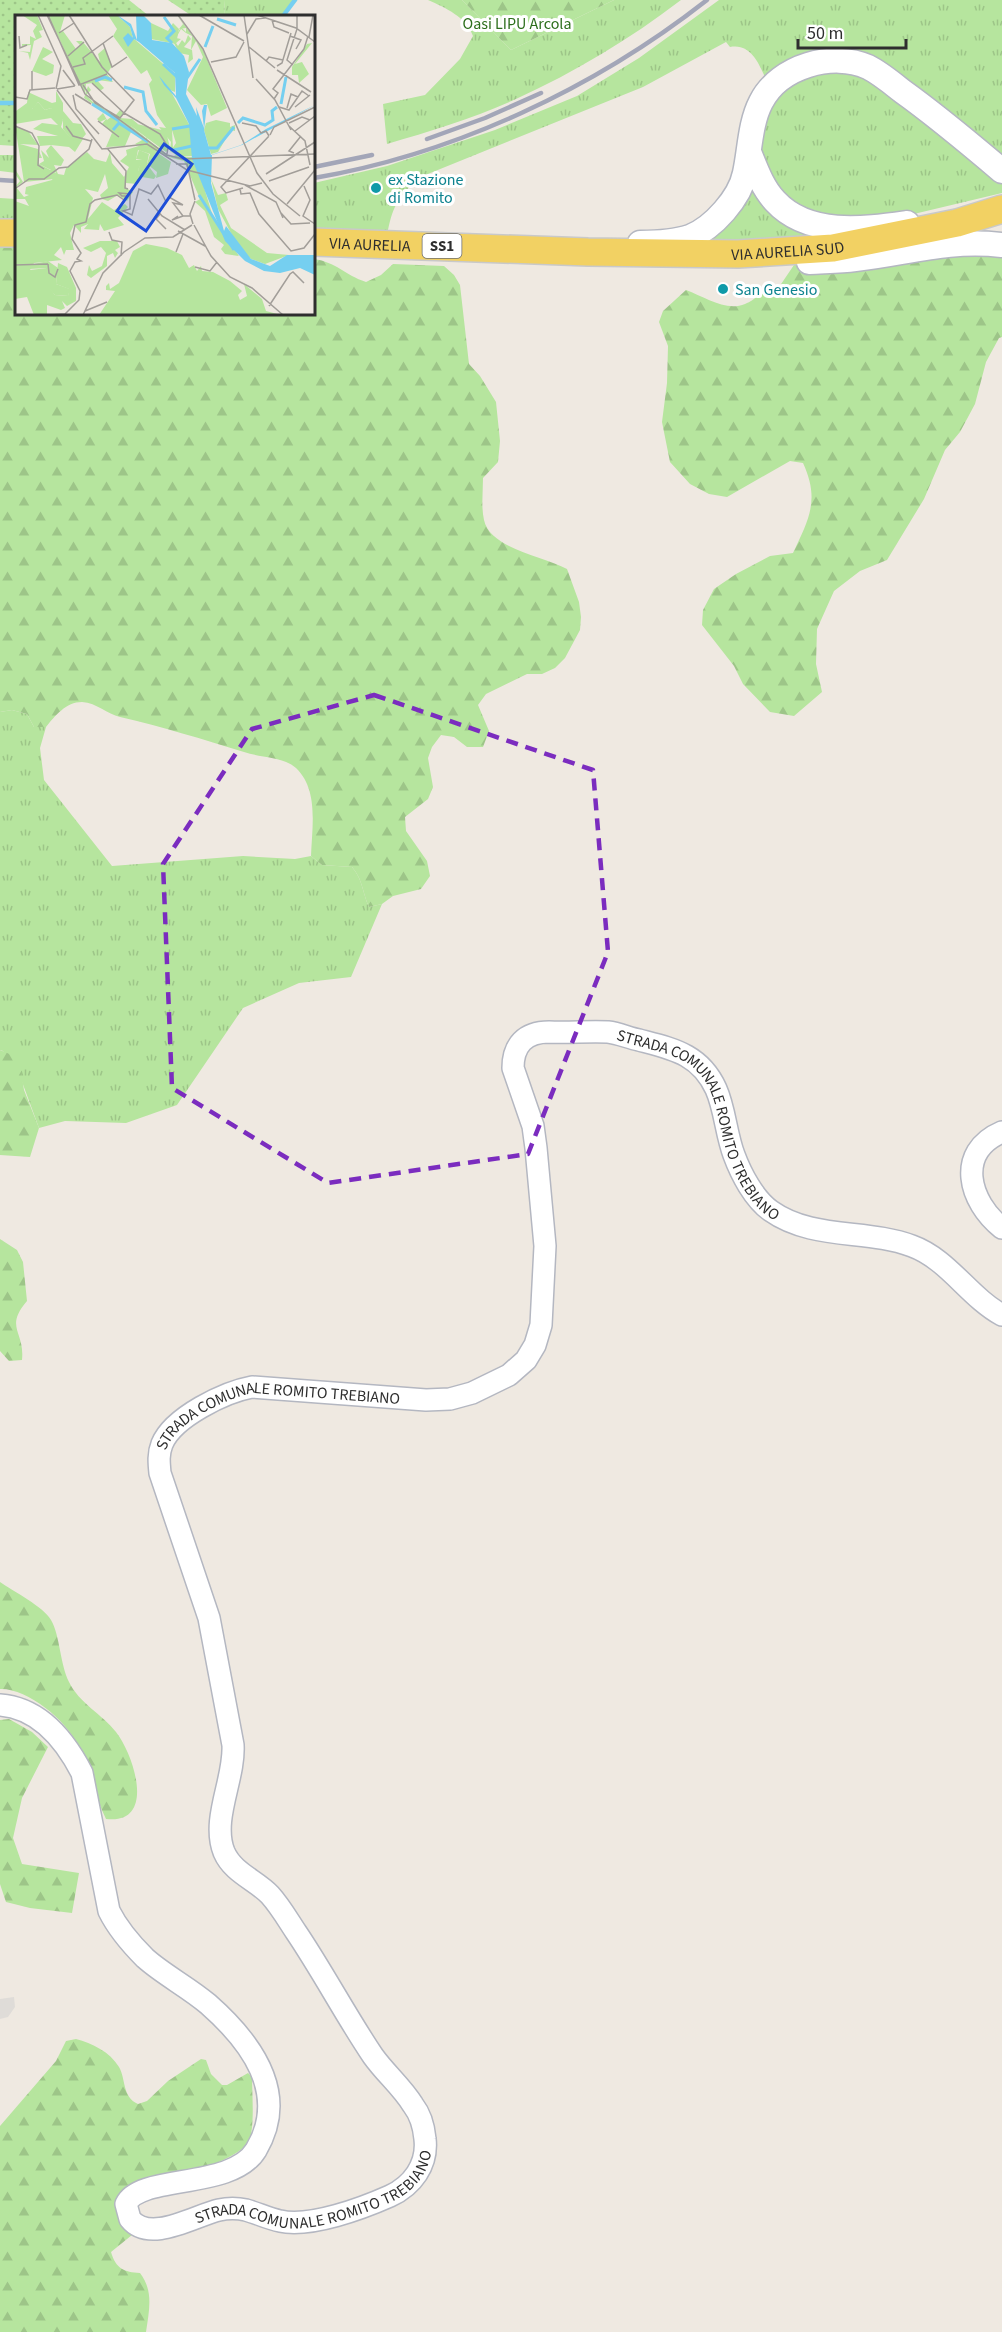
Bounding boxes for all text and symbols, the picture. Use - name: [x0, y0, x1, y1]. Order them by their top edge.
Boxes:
- scale bar: [798, 12, 906, 50]
- park label: Oasi LIPU Arcola: [463, 13, 571, 35]
- inset map: [15, 15, 315, 315]
- text: 50 m: [807, 21, 843, 46]
- place label: ex Stazione di Romito: [388, 169, 464, 209]
- marker: ex Stazione di Romito: [369, 181, 383, 195]
- street label: VIA AURELIA: [329, 233, 411, 258]
- road number: SS1: [422, 234, 462, 258]
- street label: VIA AURELIA SUD: [731, 236, 847, 266]
- place label: San Genesio: [735, 279, 817, 301]
- marker: San Genesio: [716, 282, 730, 296]
- street label: STRADA COMUNALE ROMITO TREBIANO: [614, 1024, 784, 1226]
- street label: STRADA COMUNALE ROMITO TREBIANO: [151, 1377, 401, 1453]
- street label: STRADA COMUNALE ROMITO TREBIANO: [192, 2148, 437, 2234]

